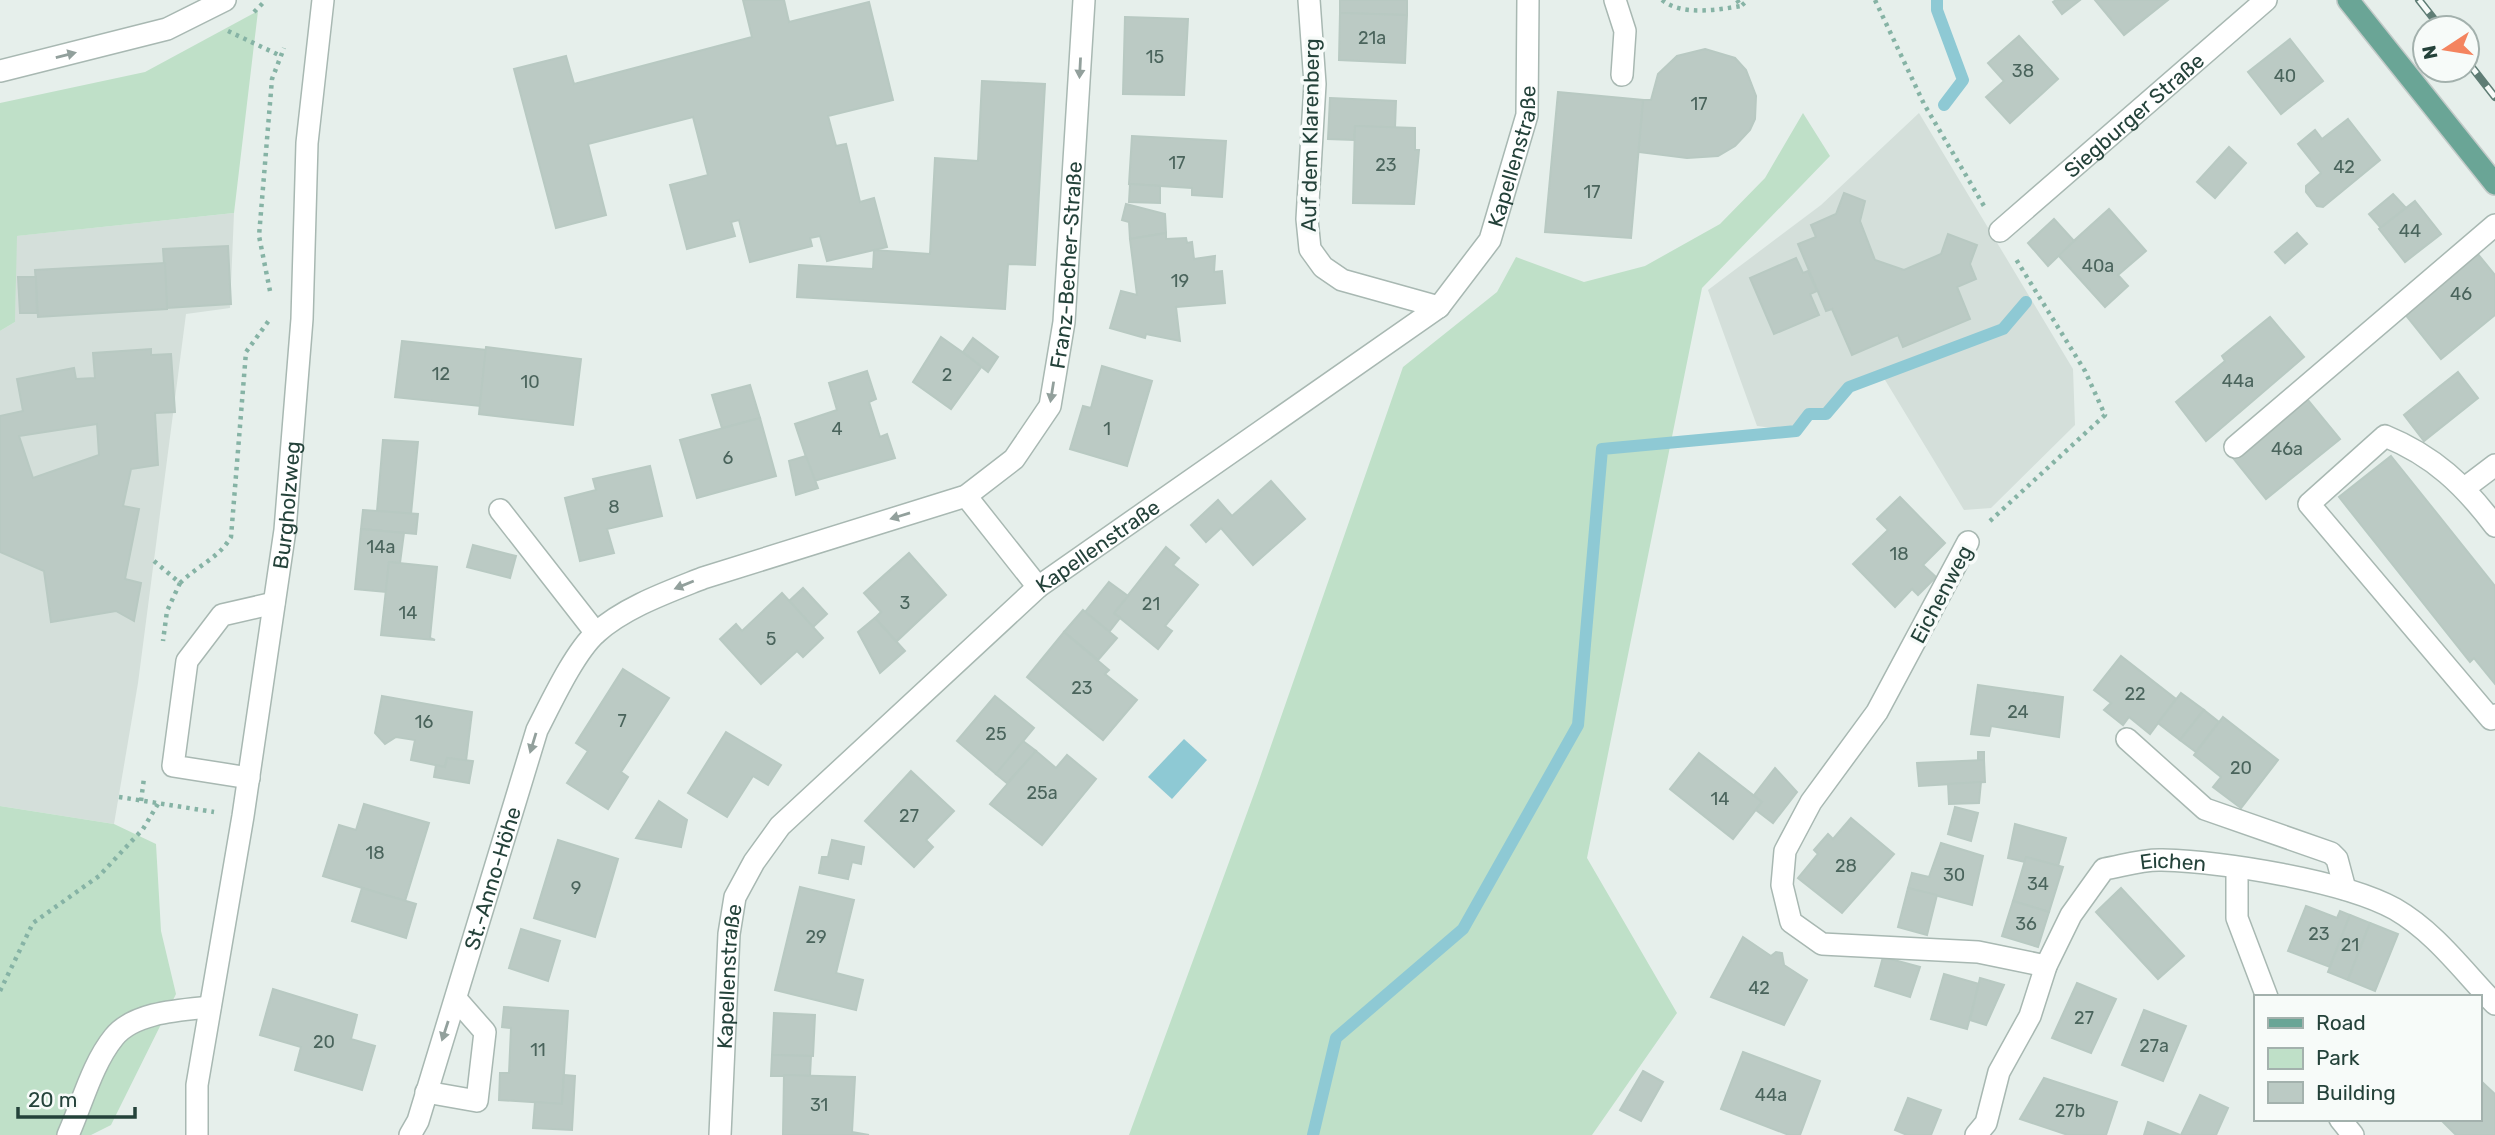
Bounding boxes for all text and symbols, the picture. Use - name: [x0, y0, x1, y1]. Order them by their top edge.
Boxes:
- north arrow: [2411, 14, 2481, 84]
- house number: 21a: [1358, 27, 1386, 49]
- street label: Auf dem Klarenberg: [1296, 38, 1324, 232]
- text: N: [2417, 43, 2443, 62]
- house number: 15: [1146, 46, 1164, 68]
- street label: Siegburger Straße: [2059, 47, 2209, 182]
- one-way arrow: [56, 49, 77, 59]
- one-way arrow: [1074, 57, 1085, 79]
- house number: 38: [2012, 60, 2034, 82]
- house number: 40: [2274, 65, 2296, 87]
- street label: Kapellenstraße: [1482, 85, 1541, 230]
- house number: 17: [1691, 93, 1707, 115]
- house number: 17: [1169, 152, 1185, 174]
- house number: 23: [1375, 154, 1397, 176]
- house number: 42: [2333, 156, 2355, 178]
- street label: Franz-Becher-Straße: [1044, 161, 1086, 371]
- house number: 17: [1584, 181, 1600, 203]
- house number: 44: [2399, 220, 2421, 242]
- house number: 40a: [2082, 255, 2114, 277]
- house number: 19: [1171, 270, 1189, 292]
- house number: 46: [2450, 283, 2472, 305]
- house number: 12: [432, 363, 450, 385]
- house number: 2: [942, 364, 952, 386]
- house number: 44a: [2222, 370, 2254, 392]
- house number: 10: [520, 371, 540, 393]
- one-way arrow: [1046, 381, 1057, 403]
- house number: 4: [831, 418, 843, 440]
- house number: 1: [1103, 418, 1111, 440]
- house number: 46a: [2271, 438, 2303, 460]
- street label: Burgholzweg: [267, 440, 305, 571]
- house number: 6: [723, 447, 734, 469]
- street label: Kapellenstraße: [1031, 494, 1164, 597]
- house number: 8: [608, 496, 620, 518]
- one-way arrow: [890, 511, 911, 522]
- house number: 14a: [367, 536, 395, 558]
- street label: Eichenweg: [1905, 541, 1977, 647]
- house number: 18: [1889, 543, 1909, 565]
- one-way arrow: [673, 580, 694, 591]
- house number: 3: [900, 592, 910, 614]
- house number: 21: [1142, 593, 1160, 615]
- house number: 14: [399, 602, 417, 624]
- house number: 5: [766, 628, 776, 650]
- house number: 23: [1071, 677, 1093, 699]
- house number: 22: [2124, 683, 2146, 705]
- house number: 24: [2007, 701, 2029, 723]
- house number: 7: [617, 710, 627, 732]
- house number: 16: [415, 711, 433, 733]
- house number: 25: [985, 723, 1007, 745]
- one-way arrow: [528, 733, 538, 754]
- house number: 20: [2230, 757, 2252, 779]
- house number: 25a: [1026, 782, 1058, 804]
- house number: 14: [1711, 788, 1729, 810]
- street label: St.-Anno-Höhe: [458, 803, 525, 953]
- house number: 27: [899, 805, 919, 827]
- house number: 18: [365, 842, 385, 864]
- street label: Eichen: [2138, 847, 2207, 876]
- house number: 28: [1835, 855, 1857, 877]
- house number: 30: [1943, 864, 1965, 886]
- house number: 34: [2027, 873, 2049, 895]
- house number: 9: [571, 877, 581, 899]
- street label: Kapellenstraße: [711, 902, 746, 1049]
- house number: 36: [2015, 913, 2037, 935]
- house number: 23: [2308, 923, 2330, 945]
- house number: 29: [805, 926, 827, 948]
- house number: 21: [2341, 934, 2359, 956]
- house number: 42: [1748, 977, 1770, 999]
- legend: [2254, 995, 2481, 1121]
- house number: 27: [2074, 1007, 2094, 1029]
- text: Road: [2316, 1010, 2366, 1035]
- one-way arrow: [440, 1020, 450, 1041]
- house number: 20: [313, 1031, 335, 1053]
- house number: 27a: [2139, 1035, 2169, 1057]
- house number: 11: [530, 1039, 546, 1061]
- text: Park: [2316, 1045, 2360, 1070]
- scale bar: [18, 1076, 135, 1120]
- text: Building: [2316, 1080, 2396, 1105]
- house number: 44a: [1755, 1084, 1787, 1106]
- text: 20 m: [28, 1087, 77, 1112]
- house number: 31: [810, 1094, 828, 1116]
- house number: 27b: [2055, 1100, 2085, 1122]

